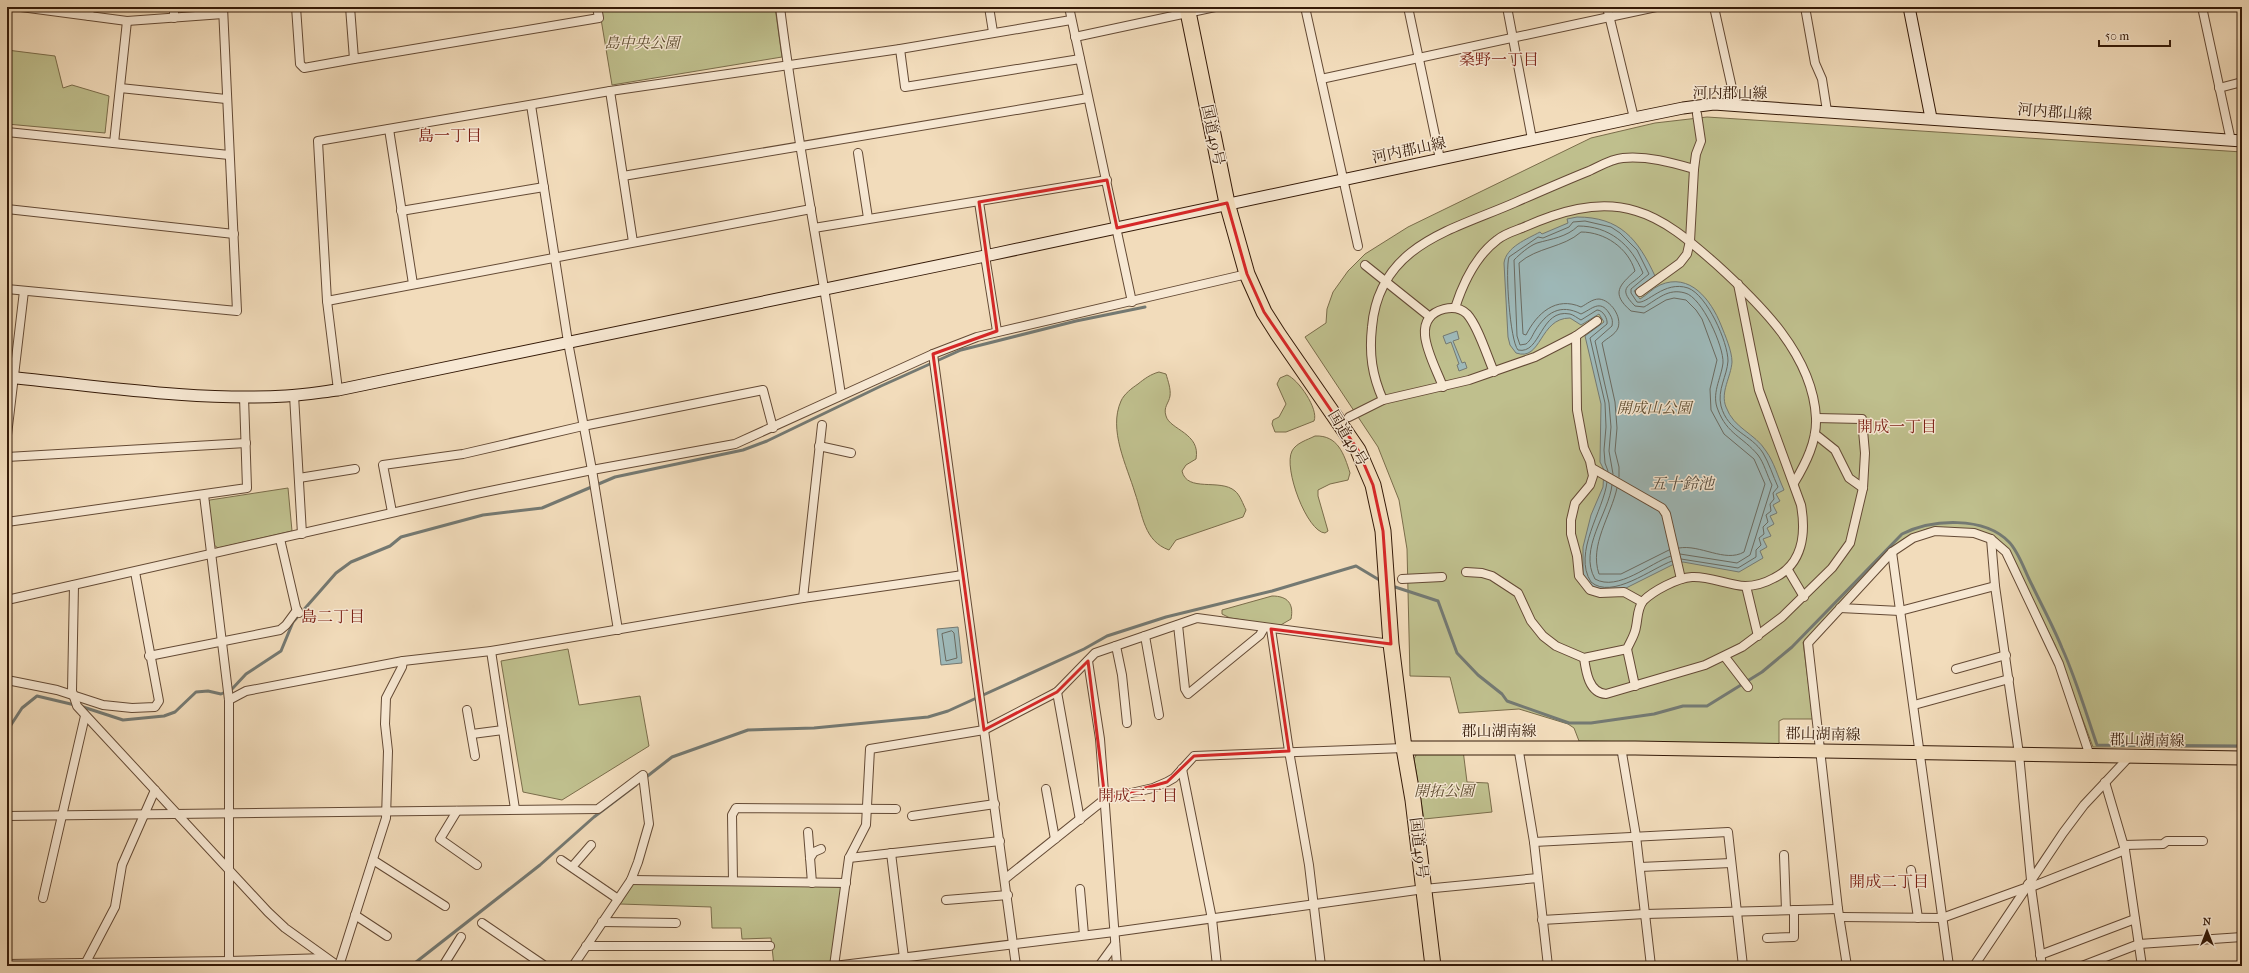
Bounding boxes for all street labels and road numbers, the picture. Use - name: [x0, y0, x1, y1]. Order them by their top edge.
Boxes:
- street label: 河内郡山線: [1692, 84, 1768, 102]
- street label: 河内郡山線: [2017, 100, 2093, 124]
- street label: 国道49号: [1198, 103, 1228, 167]
- street label: 河内郡山線: [1370, 133, 1448, 167]
- street label: 国道49号: [1324, 407, 1372, 469]
- street label: 郡山湖南線: [1461, 722, 1537, 740]
- street label: 郡山湖南線: [1785, 724, 1861, 744]
- street label: 郡山湖南線: [2109, 730, 2185, 750]
- street label: 国道49号: [1406, 816, 1432, 880]

